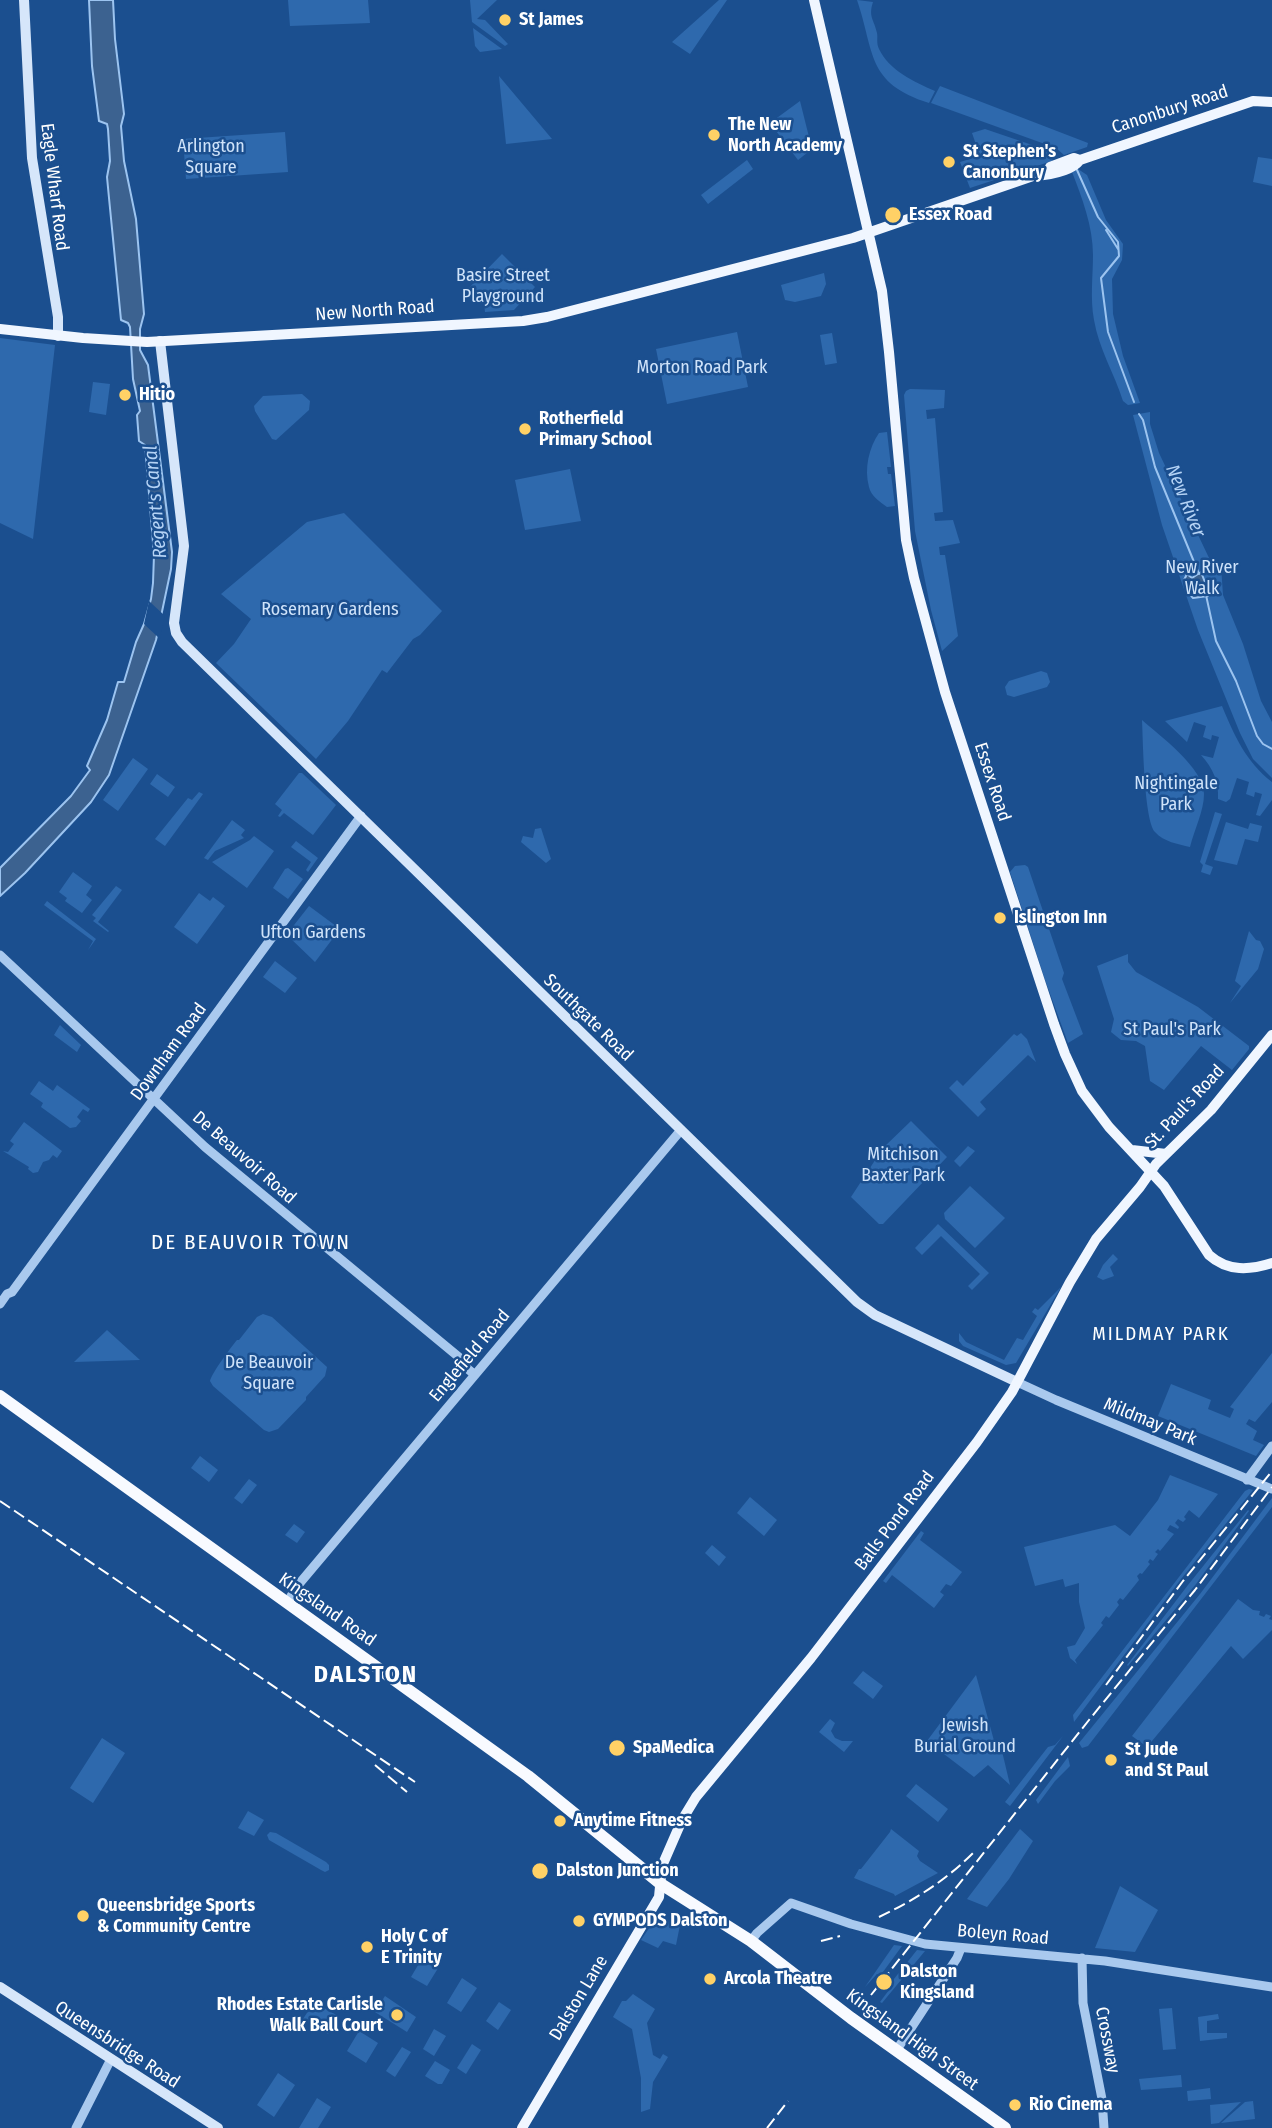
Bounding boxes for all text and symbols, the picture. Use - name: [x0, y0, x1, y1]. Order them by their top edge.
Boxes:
- place label: St James: [519, 9, 583, 31]
- marker: St James: [497, 12, 513, 28]
- street label: Canonbury Road: [1109, 81, 1231, 139]
- place label: The New North Academy: [728, 114, 842, 156]
- street label: Eagle Wharf Road: [35, 122, 73, 252]
- marker: The New North Academy: [706, 127, 722, 143]
- park label: Arlington Square: [177, 136, 245, 178]
- place label: St Stephen's Canonbury: [963, 141, 1056, 184]
- marker: St Stephen's Canonbury: [941, 154, 957, 170]
- place label: Essex Road: [909, 204, 992, 226]
- marker: Essex Road: [883, 205, 903, 225]
- park label: Basire Street Playground: [456, 265, 550, 308]
- street label: New North Road: [315, 296, 435, 326]
- park label: Morton Road Park: [637, 357, 767, 379]
- place label: Hitio: [139, 384, 175, 406]
- marker: Hitio: [117, 387, 133, 403]
- place label: Rotherfield Primary School: [539, 408, 652, 450]
- marker: Rotherfield Primary School: [517, 421, 533, 437]
- water label: Regent's Canal: [140, 444, 172, 560]
- water label: New River: [1160, 461, 1210, 541]
- park label: New River Walk: [1165, 557, 1239, 600]
- park label: Rosemary Gardens: [261, 599, 399, 621]
- street label: Essex Road: [969, 740, 1015, 824]
- park label: Nightingale Park: [1134, 773, 1218, 816]
- place label: Islington Inn: [1014, 907, 1107, 929]
- marker: Islington Inn: [992, 910, 1008, 926]
- park label: Ufton Gardens: [260, 922, 366, 944]
- street label: Southgate Road: [539, 970, 637, 1066]
- street label: Downham Road: [126, 999, 212, 1105]
- park label: St Paul's Park: [1123, 1019, 1221, 1041]
- street label: St. Paul's Road: [1141, 1061, 1229, 1153]
- street label: De Beauvoir Road: [188, 1107, 300, 1209]
- park label: Mitchison Baxter Park: [861, 1144, 945, 1186]
- district label: DE BEAUVOIR TOWN: [153, 1230, 349, 1256]
- street label: Englefield Road: [425, 1305, 515, 1407]
- district label: MILDMAY PARK: [1094, 1324, 1228, 1346]
- park label: De Beauvoir Square: [225, 1352, 313, 1394]
- street label: Mildmay Park: [1100, 1394, 1200, 1450]
- street label: Balls Pond Road: [851, 1467, 939, 1575]
- street label: Kingsland Road: [274, 1569, 380, 1651]
- district label: DALSTON: [315, 1661, 417, 1689]
- park label: Jewish Burial Ground: [914, 1715, 1016, 1758]
- place label: SpaMedica: [633, 1737, 714, 1759]
- marker: SpaMedica: [607, 1738, 627, 1758]
- place label: St Jude and St Paul: [1125, 1739, 1209, 1782]
- marker: St Jude and St Paul: [1103, 1752, 1119, 1768]
- place label: Anytime Fitness: [574, 1810, 692, 1832]
- marker: Anytime Fitness: [552, 1813, 568, 1829]
- place label: Dalston Junction: [556, 1860, 679, 1882]
- marker: Dalston Junction: [530, 1861, 550, 1881]
- place label: Queensbridge Sports & Community Centre: [97, 1895, 255, 1938]
- marker: Queensbridge Sports & Community Centre: [75, 1908, 91, 1924]
- place label: GYMPODS Dalston: [593, 1910, 728, 1932]
- marker: GYMPODS Dalston: [571, 1913, 587, 1929]
- street label: Boleyn Road: [956, 1920, 1050, 1950]
- place label: Holy C of E Trinity: [381, 1926, 447, 1968]
- marker: Holy C of E Trinity: [359, 1939, 375, 1955]
- street label: Dalston Lane: [545, 1952, 613, 2044]
- place label: Dalston Kingsland: [900, 1961, 974, 2004]
- place label: Arcola Theatre: [724, 1968, 832, 1990]
- marker: Arcola Theatre: [702, 1971, 718, 1987]
- marker: Dalston Kingsland: [874, 1972, 894, 1992]
- street label: Kingsland High Street: [842, 1985, 982, 2095]
- place label: Rhodes Estate Carlisle Walk Ball Court: [217, 1994, 383, 2036]
- street label: Queensbridge Road: [51, 1997, 183, 2093]
- street label: Crossway: [1090, 2005, 1124, 2075]
- marker: Rhodes Estate Carlisle Walk Ball Court: [389, 2007, 405, 2023]
- place label: Rio Cinema: [1029, 2094, 1112, 2116]
- marker: Rio Cinema: [1007, 2097, 1023, 2113]

